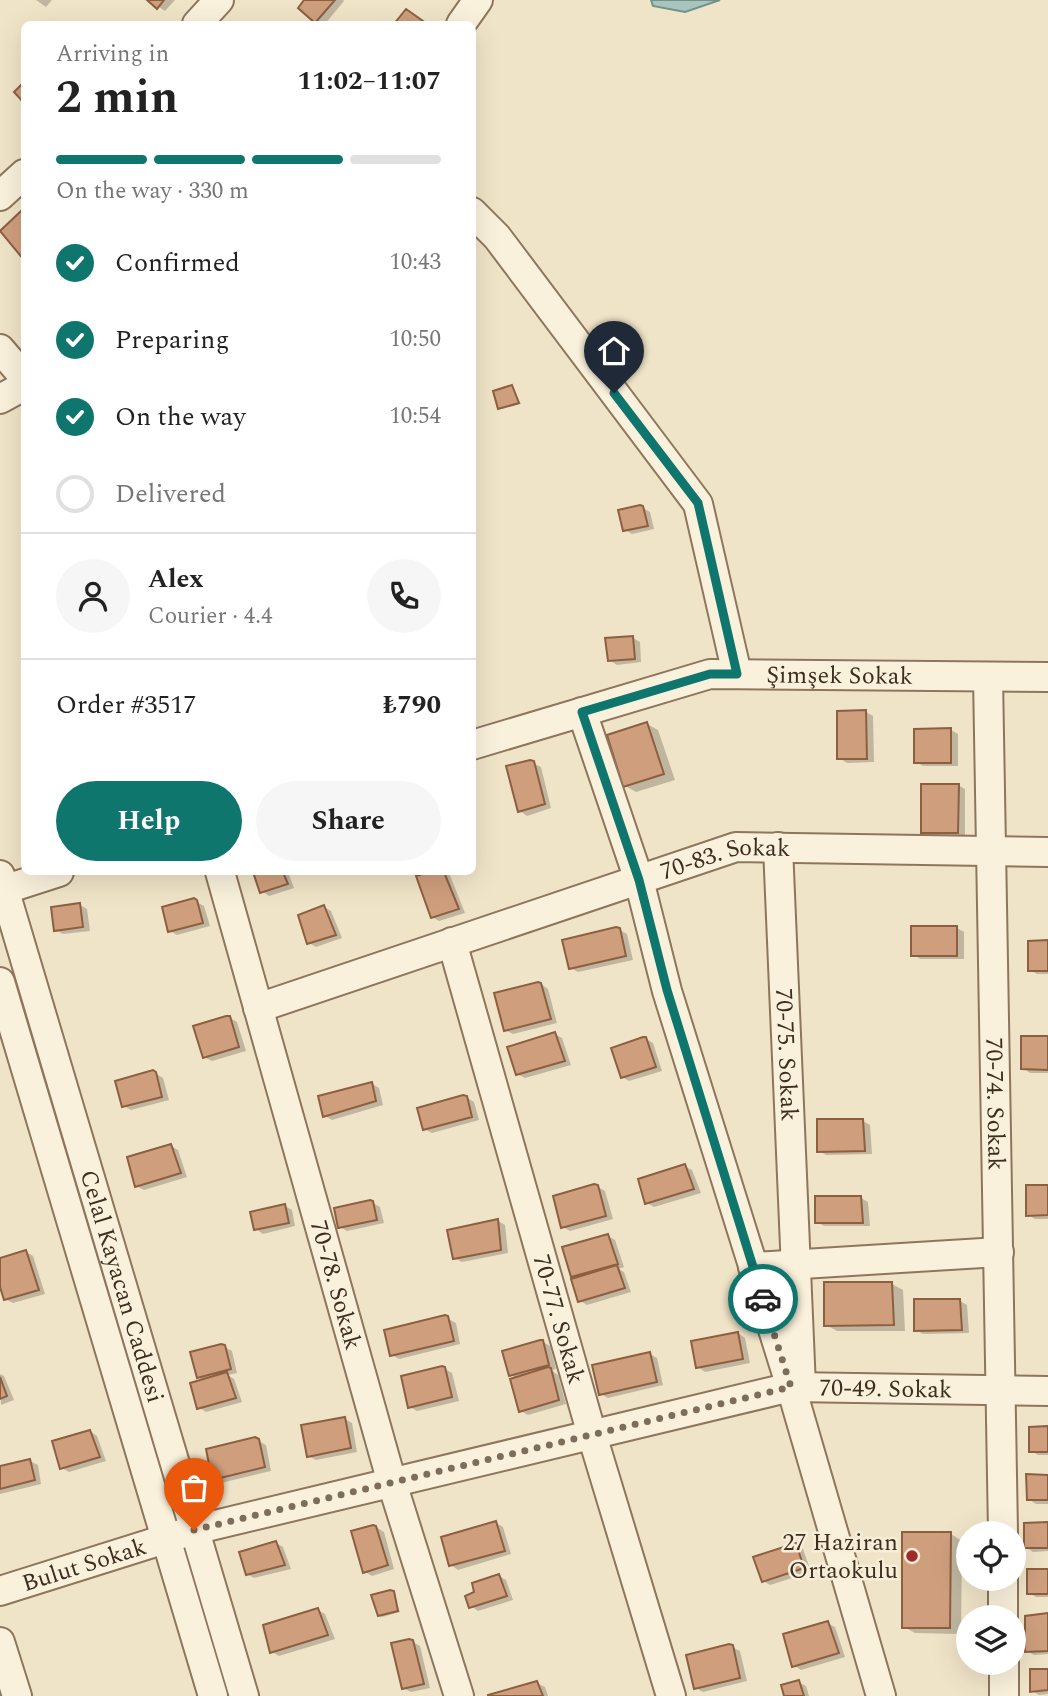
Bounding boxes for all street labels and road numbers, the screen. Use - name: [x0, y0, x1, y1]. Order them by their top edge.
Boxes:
- street label: Şimşek Sokak: [766, 658, 913, 695]
- street label: 70-83. Sokak: [656, 830, 791, 890]
- street label: 70-75. Sokak: [765, 988, 807, 1122]
- street label: 70-74. Sokak: [975, 1037, 1014, 1171]
- street label: Celal Kayacan Caddesi: [70, 1166, 173, 1407]
- street label: 70-78. Sokak: [300, 1216, 371, 1354]
- street label: 70-77. Sokak: [523, 1250, 594, 1388]
- street label: 70-49. Sokak: [819, 1370, 953, 1409]
- street label: Bulut Sokak: [18, 1529, 151, 1602]

